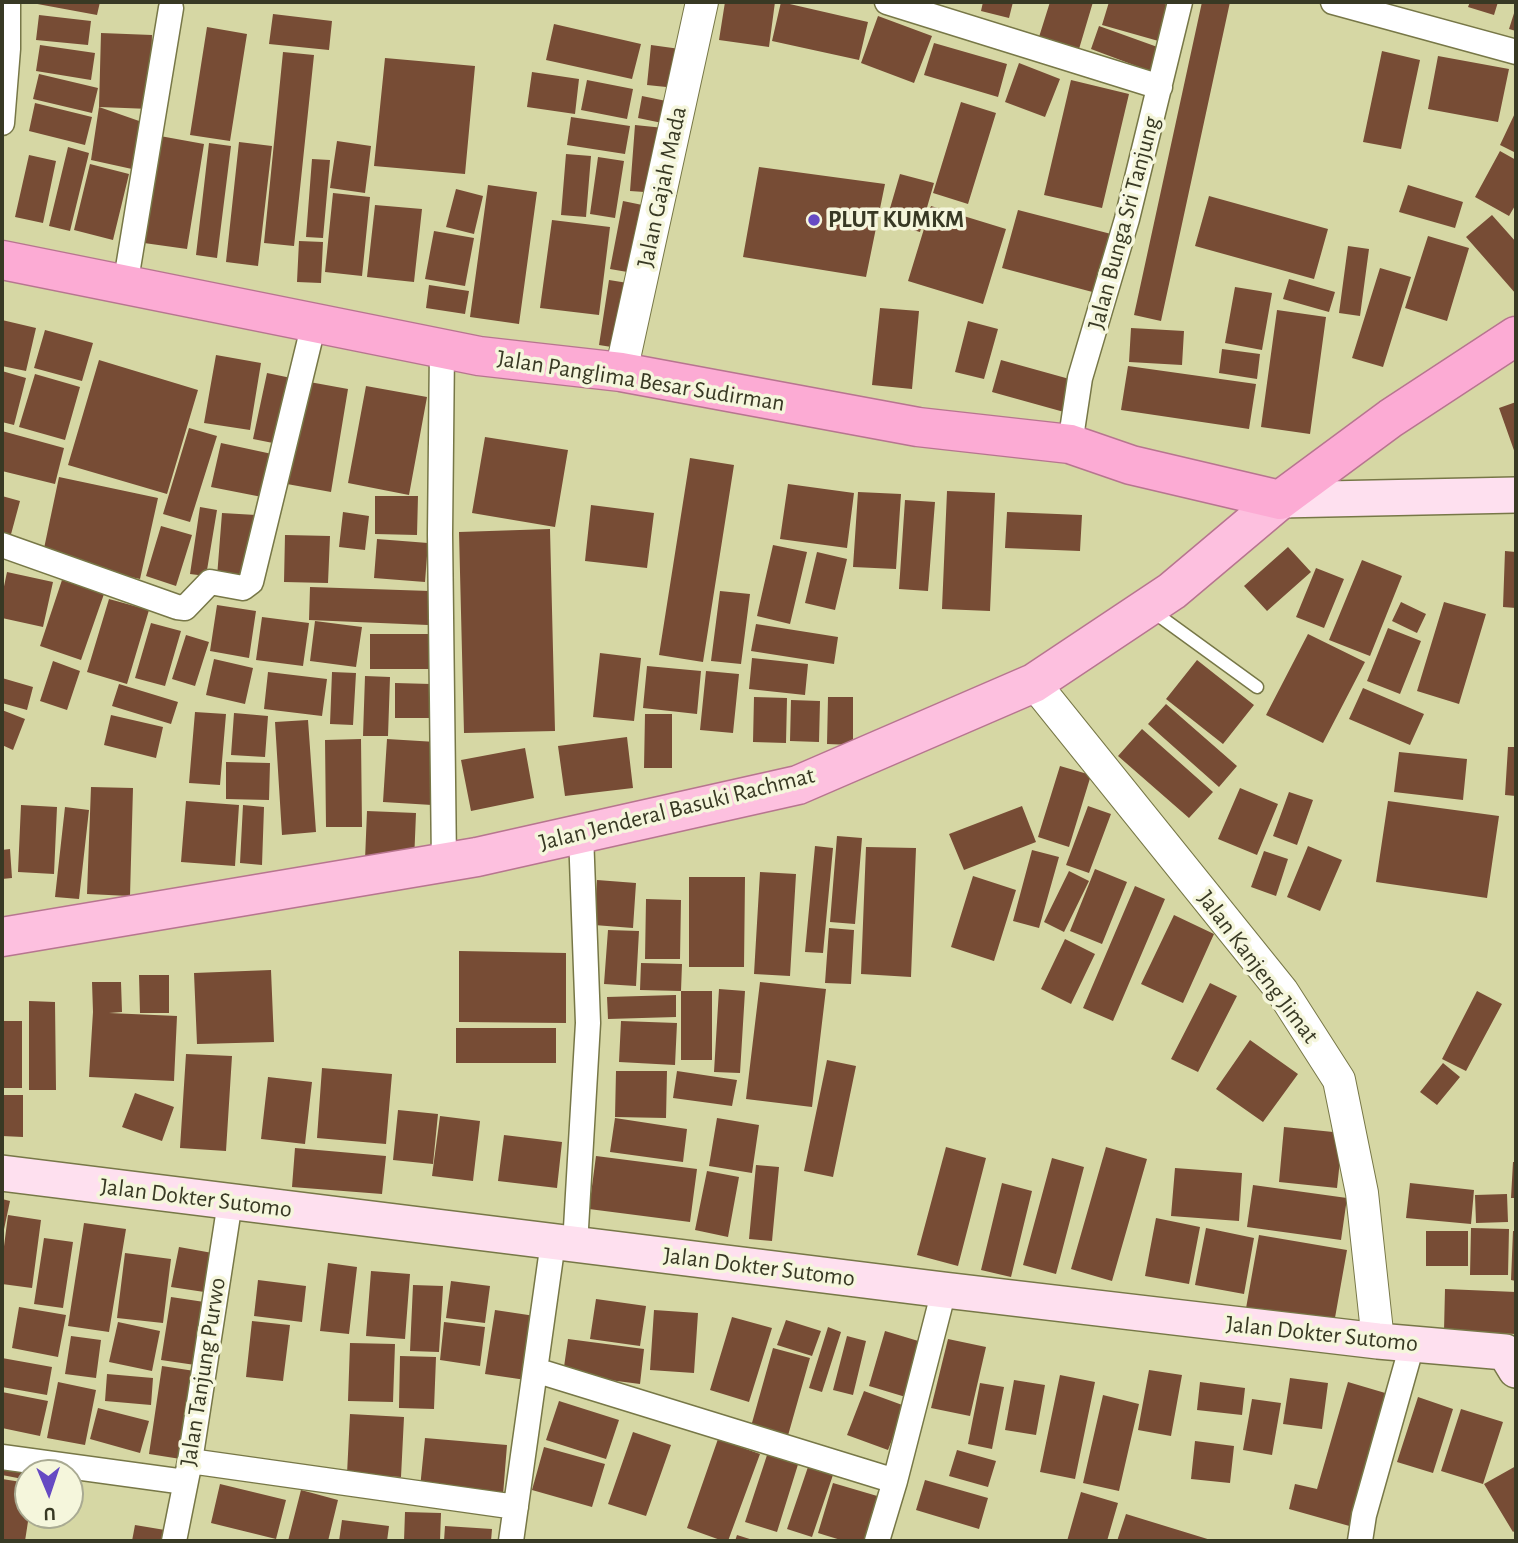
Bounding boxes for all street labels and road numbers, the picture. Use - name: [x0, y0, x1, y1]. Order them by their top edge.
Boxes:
- street label: Jalan Gajah Mada: [631, 104, 693, 270]
- street label: Jalan Bunga Sri Tanjung: [1082, 113, 1166, 333]
- street label: Jalan Panglima Besar Sudirman: [495, 344, 787, 418]
- street label: Jalan Jenderal Basuki Rachmat: [536, 761, 818, 857]
- street label: Jalan Kanjeng Jimat: [1191, 885, 1325, 1049]
- street label: Jalan Dokter Sutomo: [99, 1172, 293, 1224]
- street label: Jalan Dokter Sutomo: [662, 1241, 856, 1293]
- street label: Jalan Tanjung Purwo: [174, 1276, 232, 1468]
- street label: Jalan Dokter Sutomo: [1225, 1310, 1419, 1358]

